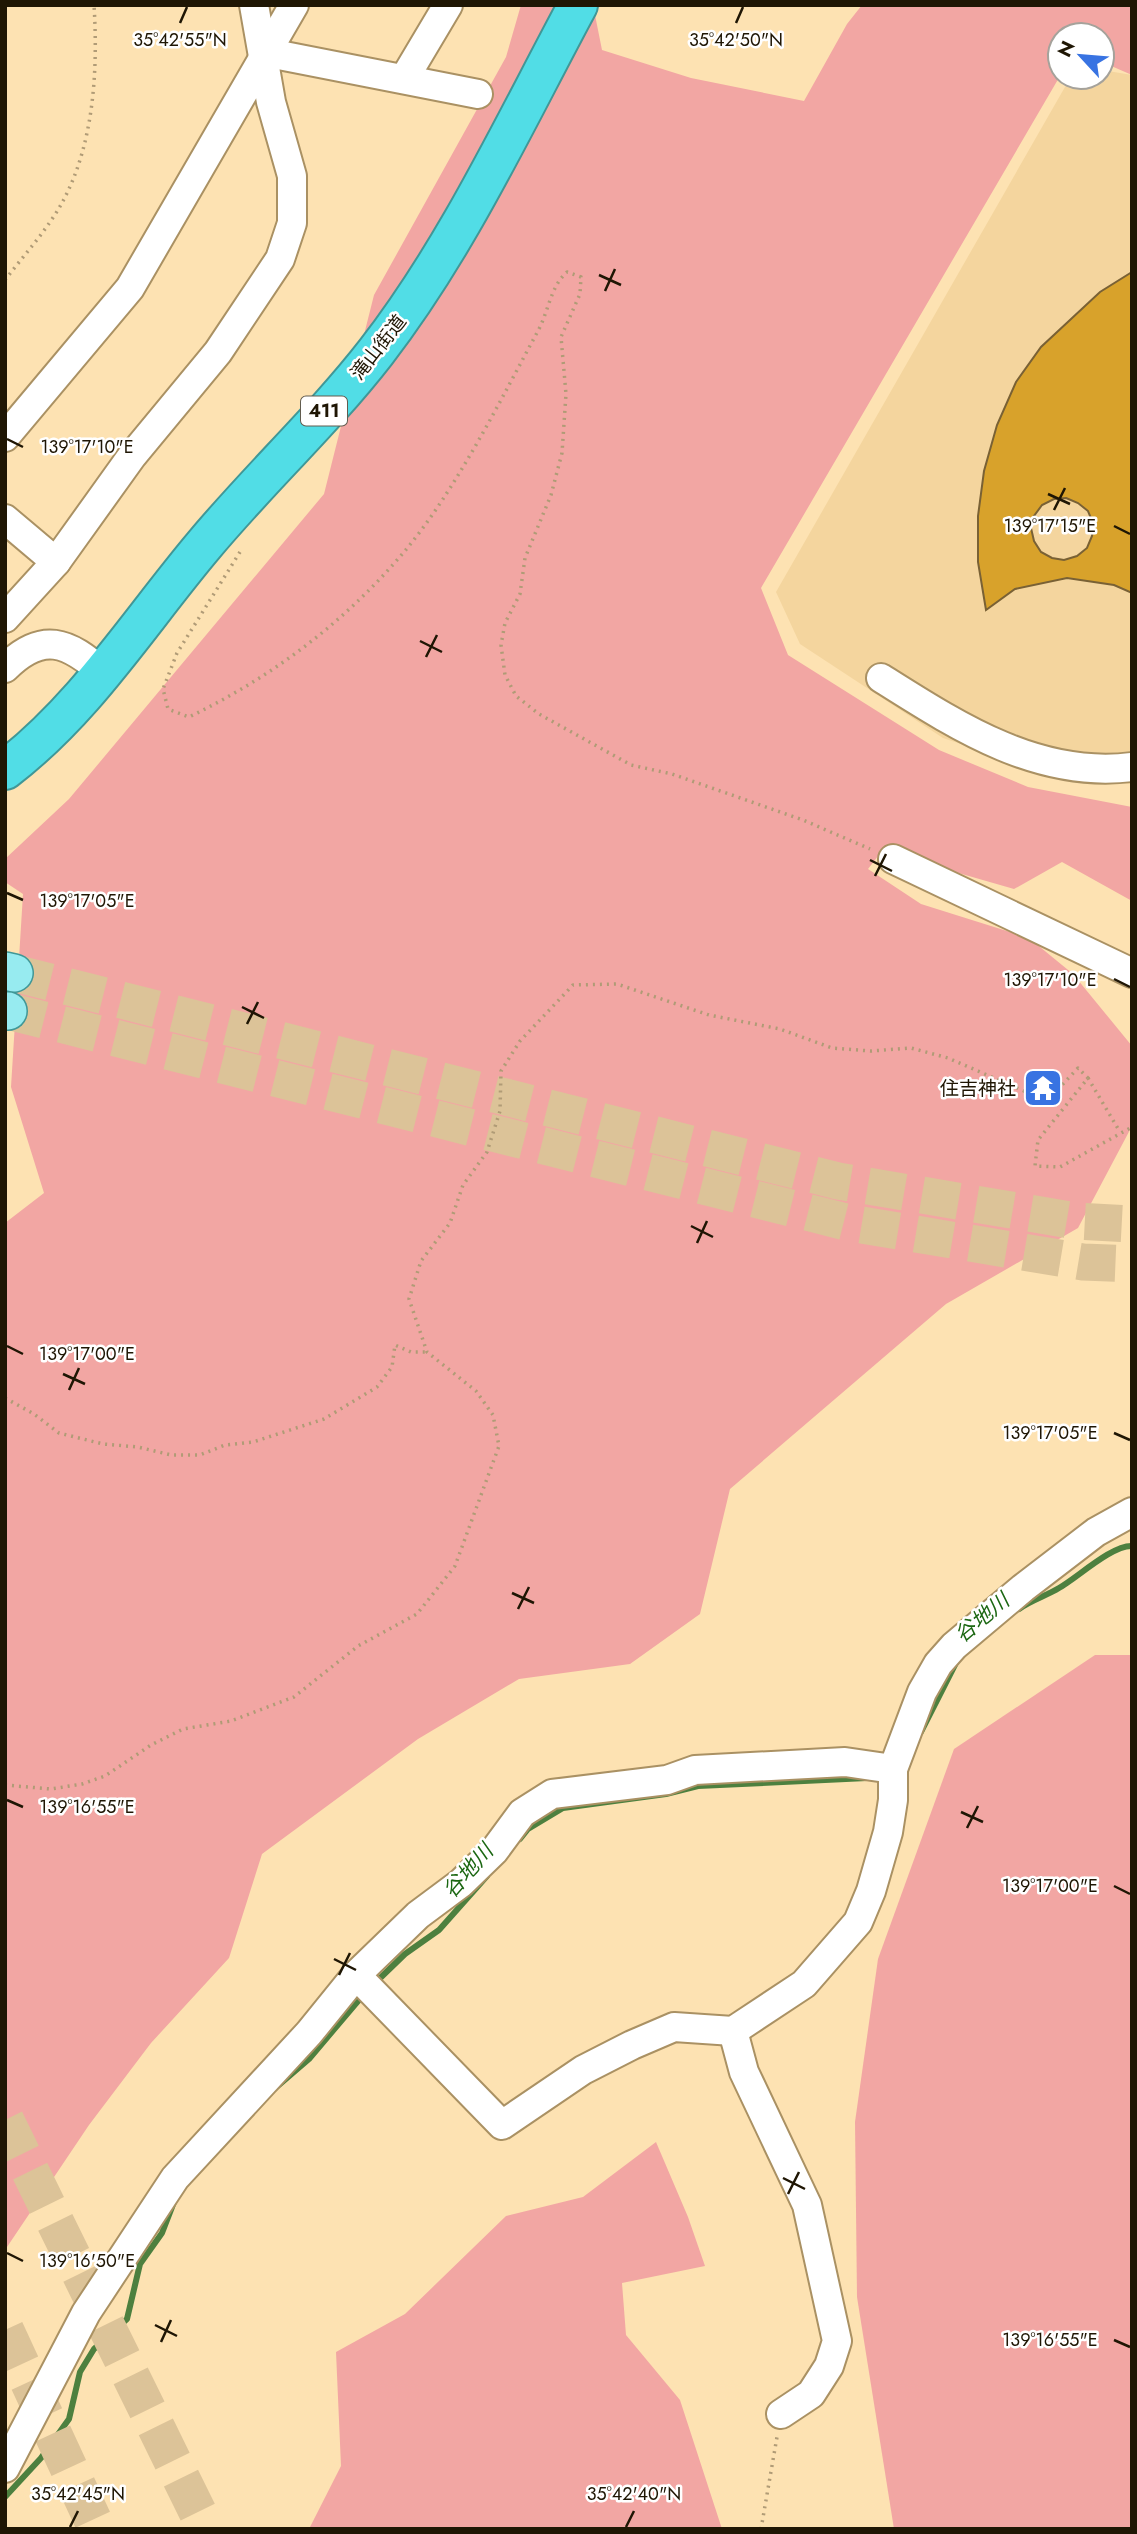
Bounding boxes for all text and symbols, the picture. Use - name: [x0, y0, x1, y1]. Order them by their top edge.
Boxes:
- north arrow: [1046, 21, 1116, 91]
- text: 35°42'55"N: [133, 27, 227, 53]
- text: 35°42'50"N: [689, 27, 783, 53]
- text: N: [1051, 36, 1082, 61]
- street label: 滝山街道: [344, 309, 412, 386]
- road number: 411: [301, 396, 347, 426]
- text: 139°17'10"E: [40, 434, 134, 460]
- text: 139°17'15"E: [1004, 513, 1096, 539]
- text: 139°17'05"E: [39, 888, 135, 914]
- text: 139°17'10"E: [1003, 967, 1097, 993]
- temple icon: 住吉神社: [1022, 1067, 1064, 1109]
- place label: 住吉神社: [940, 1075, 1016, 1102]
- text: 139°17'00"E: [39, 1341, 135, 1367]
- text: 139°17'05"E: [1002, 1420, 1098, 1446]
- water label: 谷地川: [948, 1585, 1017, 1650]
- text: 139°16'55"E: [39, 1794, 135, 1820]
- water label: 谷地川: [436, 1836, 501, 1905]
- text: 139°17'00"E: [1002, 1873, 1098, 1899]
- text: 139°16'50"E: [39, 2248, 135, 2274]
- text: 139°16'55"E: [1002, 2327, 1098, 2353]
- text: 35°42'45"N: [31, 2481, 125, 2507]
- text: 35°42'40"N: [587, 2481, 681, 2507]

